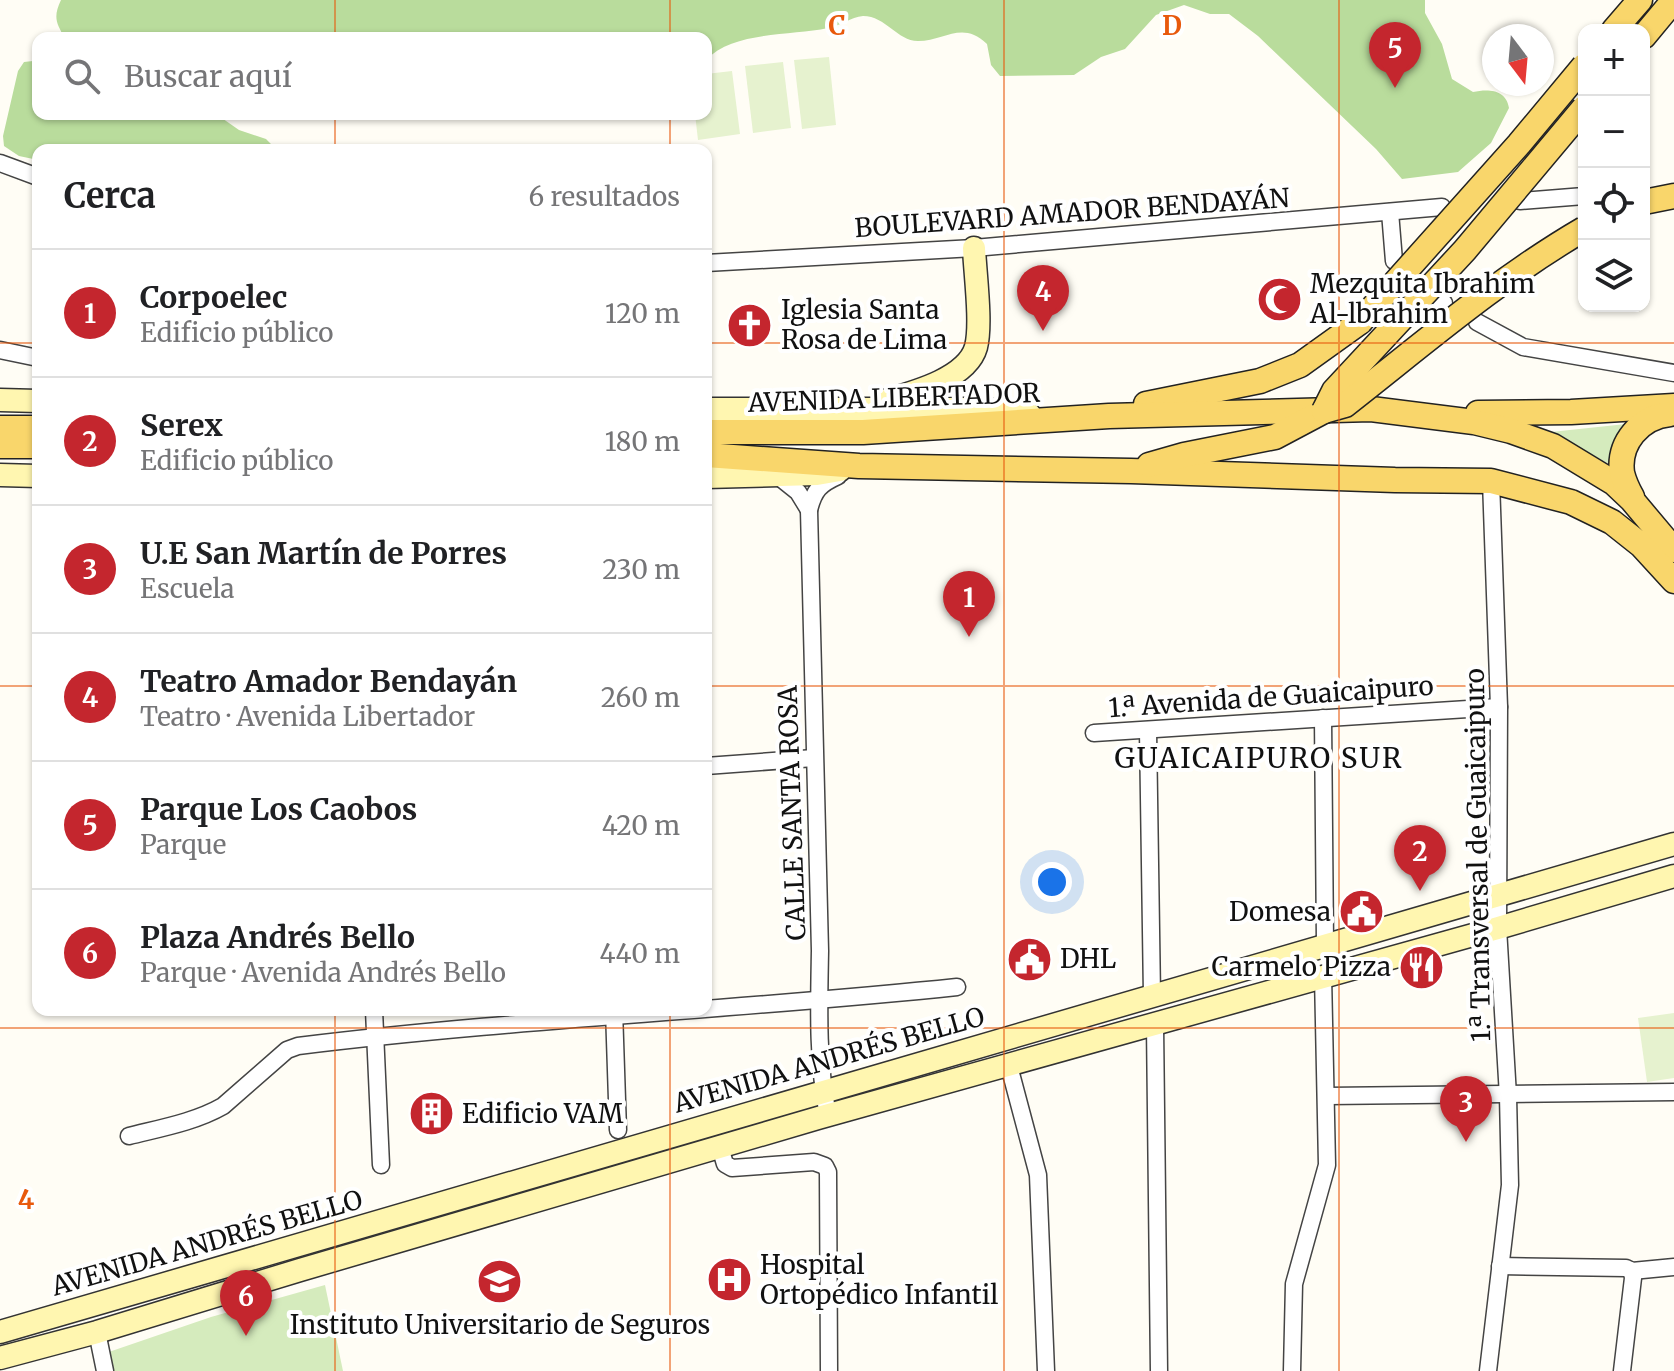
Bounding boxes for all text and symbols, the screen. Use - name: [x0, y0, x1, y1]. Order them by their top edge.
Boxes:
- text: C: [828, 9, 846, 42]
- text: D: [1162, 9, 1182, 42]
- pin: 5: [1369, 22, 1421, 88]
- north arrow: [1482, 24, 1554, 96]
- map controls: [1578, 24, 1650, 312]
- button: +: [1578, 24, 1650, 96]
- search box: [32, 32, 712, 120]
- icon: search: [60, 54, 104, 98]
- text: Buscar aquí: [124, 57, 292, 95]
- button: −: [1578, 96, 1650, 168]
- button: locate: [1578, 168, 1650, 240]
- text: Cerca: [64, 175, 156, 217]
- text: 6 resultados: [529, 180, 680, 213]
- street label: BOULEVARD AMADOR BENDAYÁN: [853, 180, 1290, 244]
- button: layers: [1578, 240, 1650, 312]
- pin: 4: [1017, 265, 1069, 331]
- place label: Mezquita Ibrahim Al-lbrahim: [1309, 267, 1535, 330]
- mosque icon: Mezquita Ibrahim Al-lbrahim: [1255, 275, 1303, 323]
- text: Corpoelec: [140, 278, 287, 316]
- place label: Iglesia Santa Rosa de Lima: [781, 293, 947, 356]
- text: 1: [84, 297, 96, 330]
- text: 120 m: [605, 297, 680, 330]
- church icon: Iglesia Santa Rosa de Lima: [726, 301, 774, 349]
- text: Edificio público: [140, 316, 333, 349]
- street label: AVENIDA LIBERTADOR: [746, 376, 1041, 419]
- text: Serex: [140, 406, 223, 444]
- text: 2: [82, 425, 98, 458]
- text: 180 m: [605, 425, 680, 458]
- text: Edificio público: [140, 444, 333, 477]
- text: U.E San Martín de Porres: [140, 534, 507, 572]
- text: 3: [83, 553, 97, 586]
- text: 230 m: [602, 553, 680, 586]
- pin: 1: [943, 571, 995, 637]
- text: Escuela: [140, 572, 235, 605]
- text: Teatro Amador Bendayán: [140, 662, 517, 700]
- street label: 1.ª Transversal de Guaicaipuro: [1458, 668, 1497, 1042]
- street label: 1.ª Avenida de Guaicaipuro: [1107, 669, 1435, 724]
- text: 4: [82, 681, 98, 714]
- text: 260 m: [601, 681, 680, 714]
- street label: CALLE SANTA ROSA: [771, 684, 812, 941]
- text: Teatro · Avenida Libertador: [140, 700, 475, 733]
- district label: GUAICAIPURO SUR: [1114, 740, 1404, 776]
- text: Parque Los Caobos: [140, 790, 417, 828]
- text: 5: [82, 809, 98, 842]
- text: 420 m: [602, 809, 680, 842]
- pin: 2: [1394, 825, 1446, 891]
- text: Parque: [140, 828, 226, 861]
- your location: [1032, 862, 1072, 902]
- public building icon: Domesa: [1338, 888, 1386, 936]
- place label: Domesa: [1229, 895, 1331, 928]
- text: Plaza Andrés Bello: [140, 918, 415, 956]
- public building icon: DHL: [1005, 935, 1053, 983]
- text: 6: [82, 937, 98, 970]
- text: 440 m: [600, 937, 680, 970]
- place label: DHL: [1060, 942, 1116, 975]
- restaurant icon: Carmelo Pizza: [1398, 943, 1446, 991]
- place label: Carmelo Pizza: [1212, 950, 1391, 983]
- text: Parque · Avenida Andrés Bello: [140, 956, 506, 989]
- street label: AVENIDA ANDRÉS BELLO: [668, 998, 988, 1120]
- pin: 3: [1440, 1076, 1492, 1142]
- building icon: Edificio VAM: [407, 1090, 455, 1138]
- place label: Edificio VAM: [462, 1097, 624, 1130]
- street label: AVENIDA ANDRÉS BELLO: [46, 1181, 366, 1303]
- text: 4: [18, 1183, 35, 1216]
- place label: Hospital Ortopédico Infantil: [760, 1248, 998, 1311]
- hospital icon: Hospital Ortopédico Infantil: [705, 1256, 753, 1304]
- school or university icon: Instituto Universitario de Seguros: [476, 1258, 524, 1306]
- pin: 6: [220, 1270, 272, 1336]
- place label: Instituto Universitario de Seguros: [290, 1308, 710, 1341]

